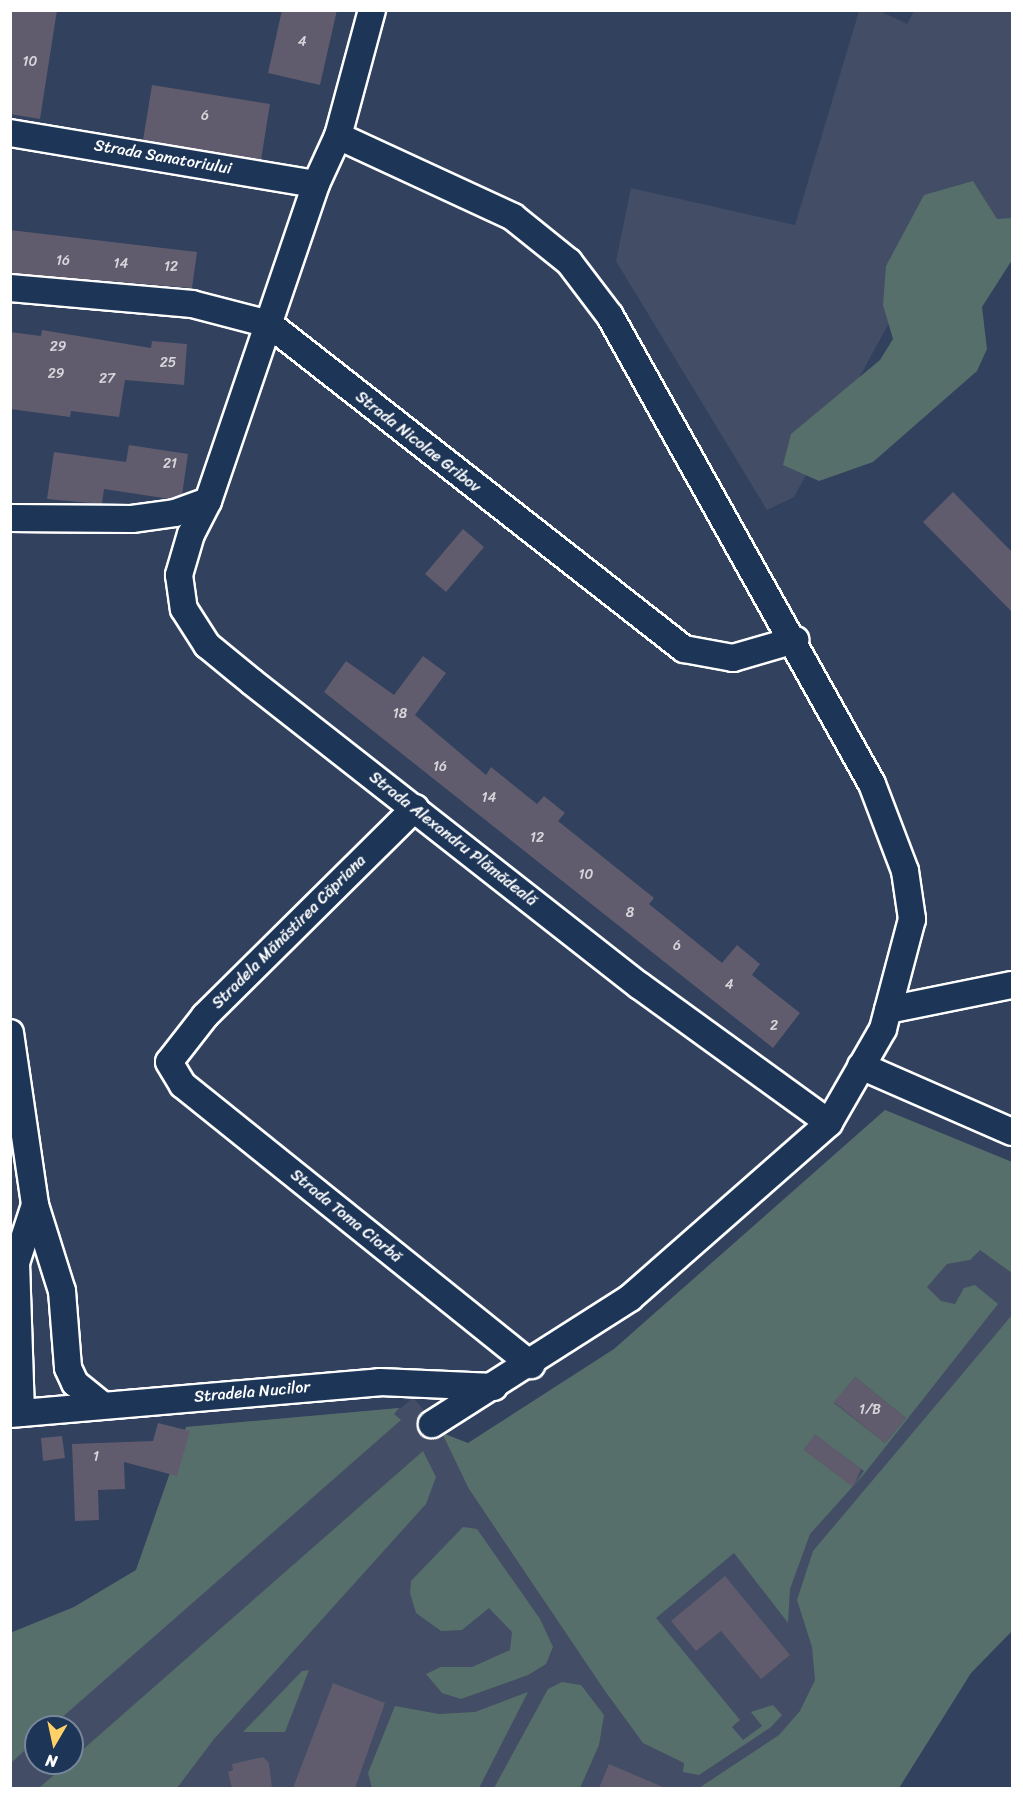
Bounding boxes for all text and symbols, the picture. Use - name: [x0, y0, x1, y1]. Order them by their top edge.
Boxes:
- house number: 4: [298, 34, 306, 50]
- house number: 10: [23, 54, 37, 70]
- house number: 6: [201, 108, 209, 124]
- street label: Strada Sanatoriului: [93, 135, 233, 179]
- house number: 16: [56, 253, 70, 269]
- house number: 14: [114, 256, 128, 272]
- house number: 12: [164, 259, 178, 275]
- house number: 29: [50, 339, 66, 355]
- house number: 25: [160, 355, 176, 371]
- house number: 29: [48, 366, 64, 382]
- house number: 27: [99, 371, 115, 387]
- street label: Strada Nicolae Gribov: [351, 387, 485, 497]
- house number: 21: [163, 456, 177, 472]
- house number: 18: [393, 706, 407, 722]
- house number: 16: [433, 759, 447, 775]
- street label: Strada Alexandru Plămădeală: [365, 767, 541, 911]
- house number: 14: [482, 790, 496, 806]
- house number: 12: [530, 830, 544, 846]
- street label: Stradela Mănăstirea Căpriana: [208, 851, 370, 1013]
- house number: 10: [579, 867, 593, 883]
- house number: 8: [626, 905, 634, 921]
- house number: 6: [673, 938, 681, 954]
- house number: 4: [725, 977, 733, 993]
- house number: 2: [770, 1018, 778, 1034]
- street label: Strada Toma Ciorbă: [286, 1165, 406, 1267]
- street label: Stradela Nucilor: [193, 1377, 311, 1407]
- house number: 1/B: [859, 1402, 881, 1418]
- house number: 1: [93, 1449, 99, 1465]
- north arrow: [24, 1715, 84, 1775]
- text: N: [44, 1746, 59, 1776]

